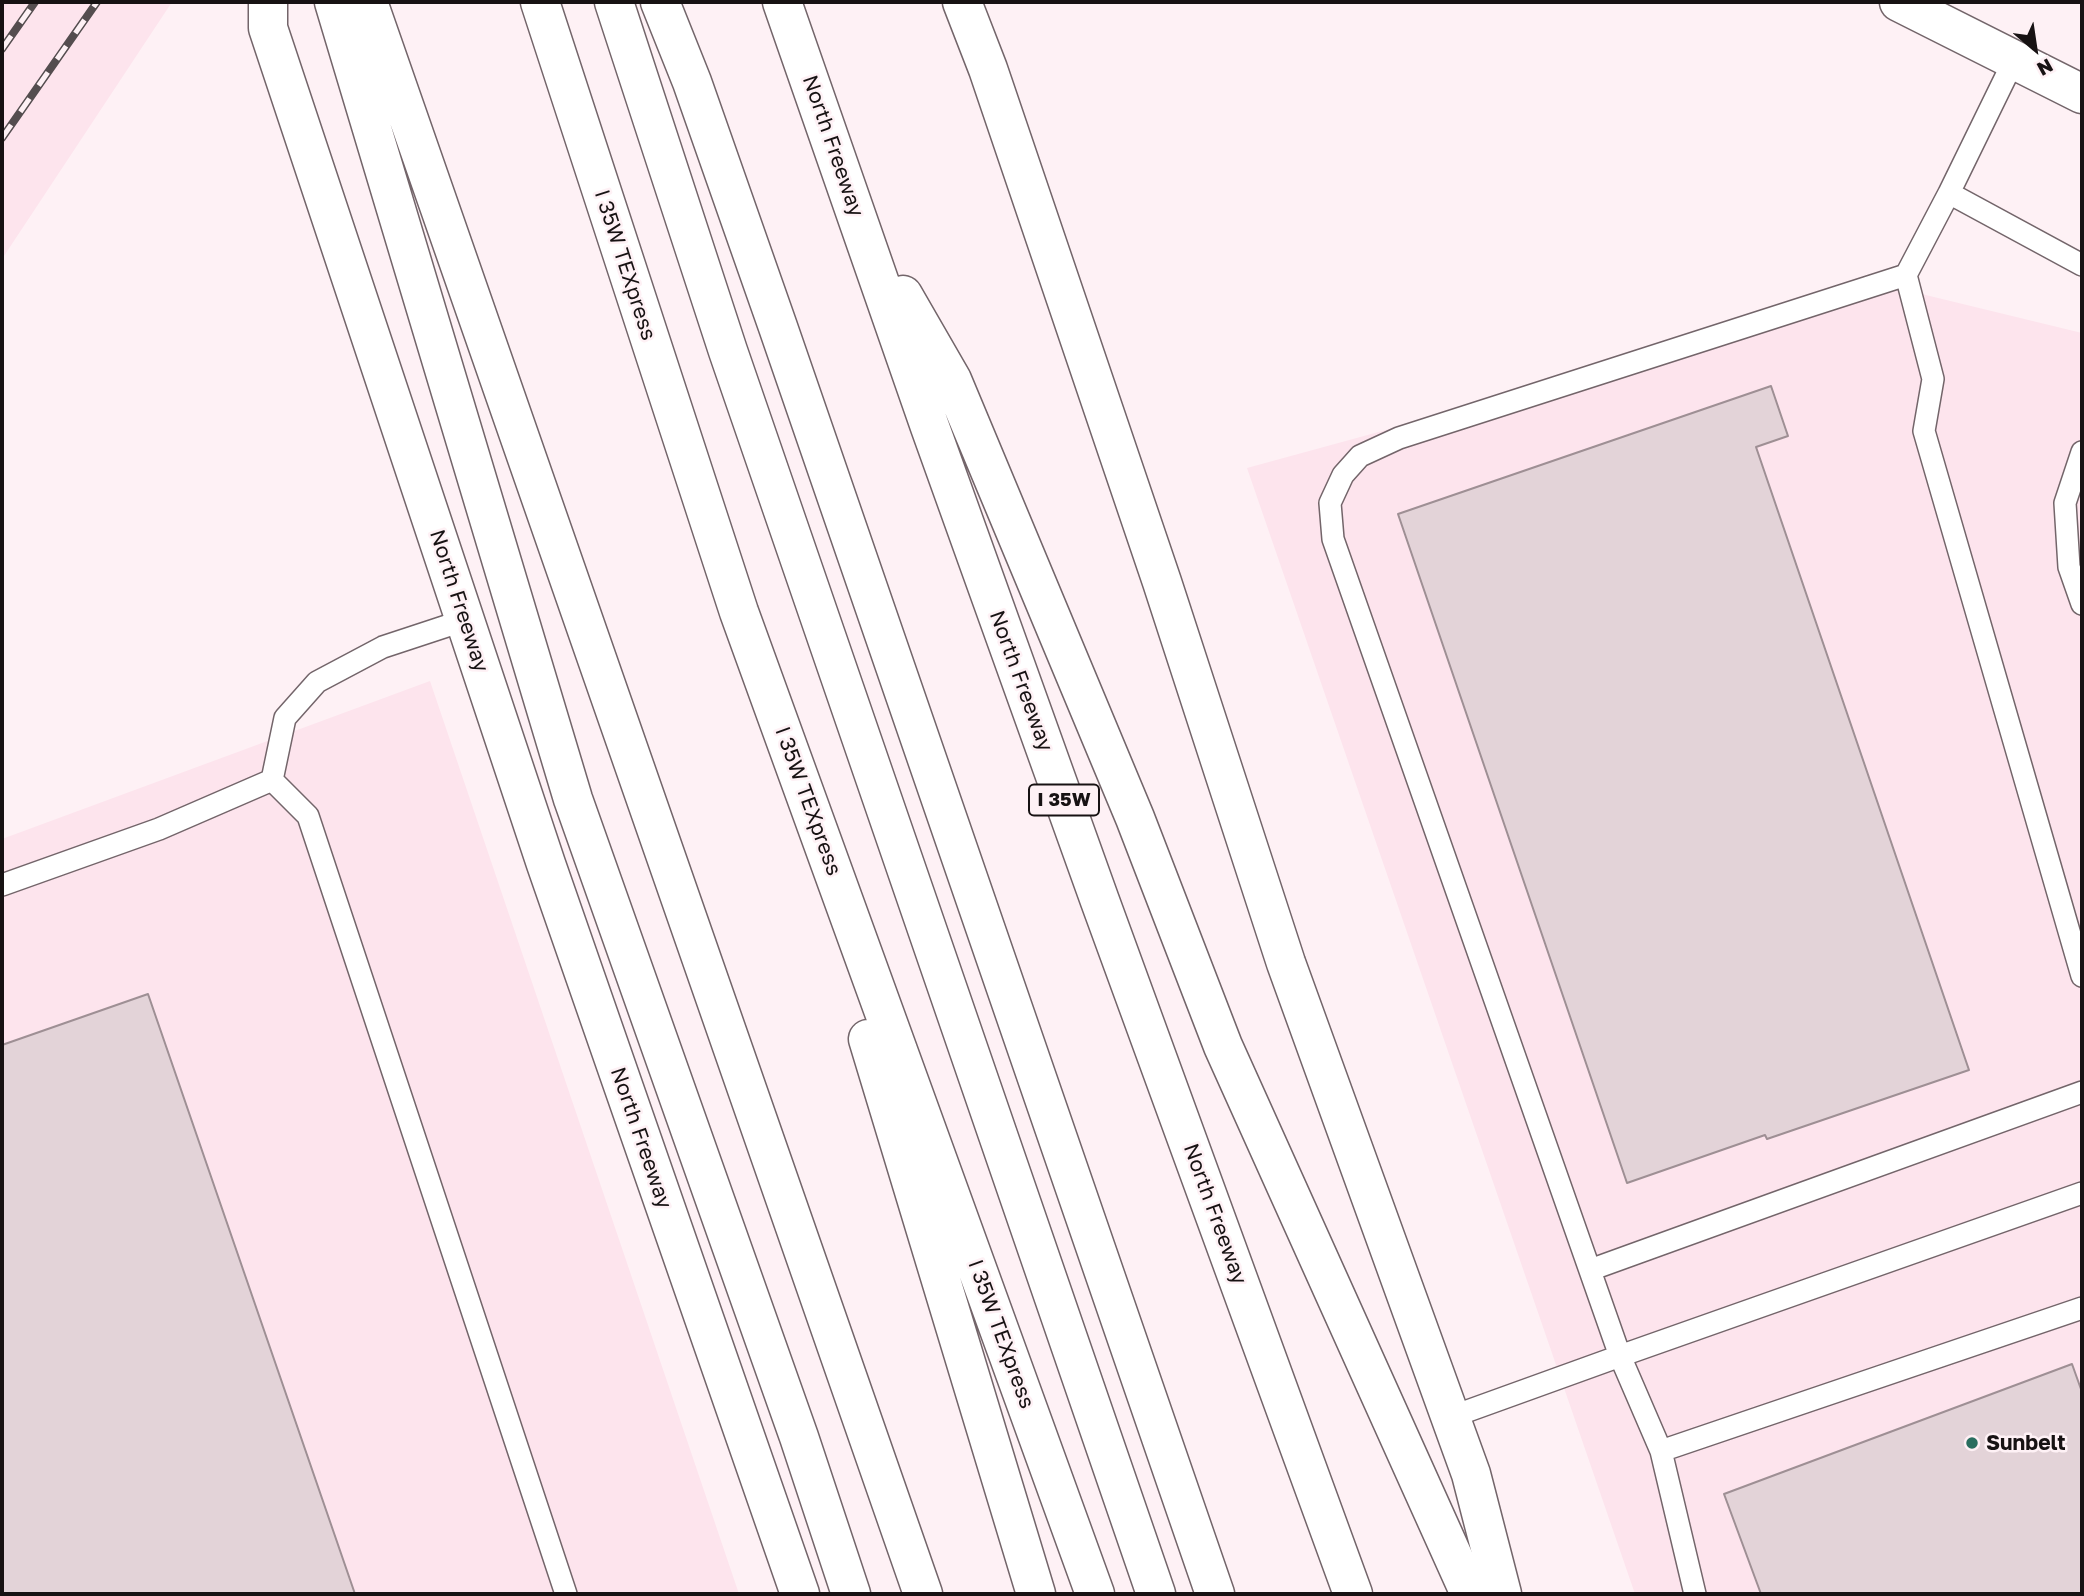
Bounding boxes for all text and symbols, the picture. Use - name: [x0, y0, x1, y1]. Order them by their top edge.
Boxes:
- north arrow: [2000, 14, 2070, 84]
- text: N: [2034, 54, 2057, 81]
- street label: North Freeway: [797, 72, 869, 220]
- street label: I 35W TEXpress: [589, 187, 661, 343]
- street label: North Freeway: [424, 527, 494, 675]
- street label: North Freeway: [984, 607, 1058, 755]
- street label: I 35W TEXpress: [769, 723, 847, 879]
- road number: I 35W: [1029, 785, 1099, 816]
- street label: North Freeway: [605, 1064, 677, 1212]
- street label: North Freeway: [1178, 1140, 1252, 1288]
- street label: I 35W TEXpress: [962, 1256, 1040, 1412]
- place label: Sunbelt: [1986, 1430, 2066, 1456]
- marker: Sunbelt: [1964, 1435, 1980, 1451]

